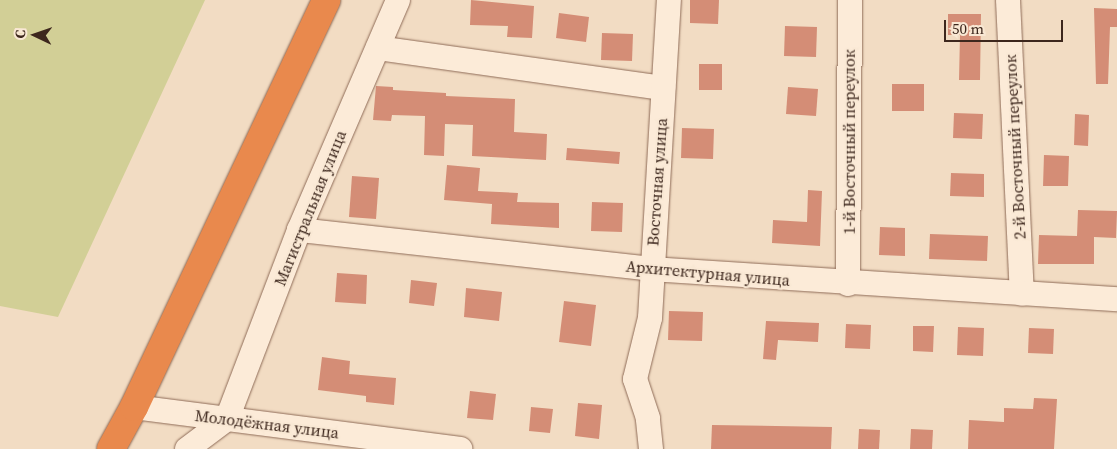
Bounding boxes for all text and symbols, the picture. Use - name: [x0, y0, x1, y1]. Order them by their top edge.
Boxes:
- north arrow: [10, 10, 60, 60]
- scale bar: [947, 10, 1066, 42]
- text: 50 m: [952, 18, 984, 39]
- text: С: [10, 29, 30, 39]
- street label: 1-й Восточный переулок: [839, 49, 859, 235]
- street label: 2-й Восточный переулок: [1001, 54, 1029, 240]
- street label: Восточная улица: [643, 117, 671, 247]
- street label: Магистральная улица: [270, 127, 350, 289]
- street label: Архитектурная улица: [625, 256, 791, 290]
- street label: Молодёжная улица: [194, 406, 340, 442]

